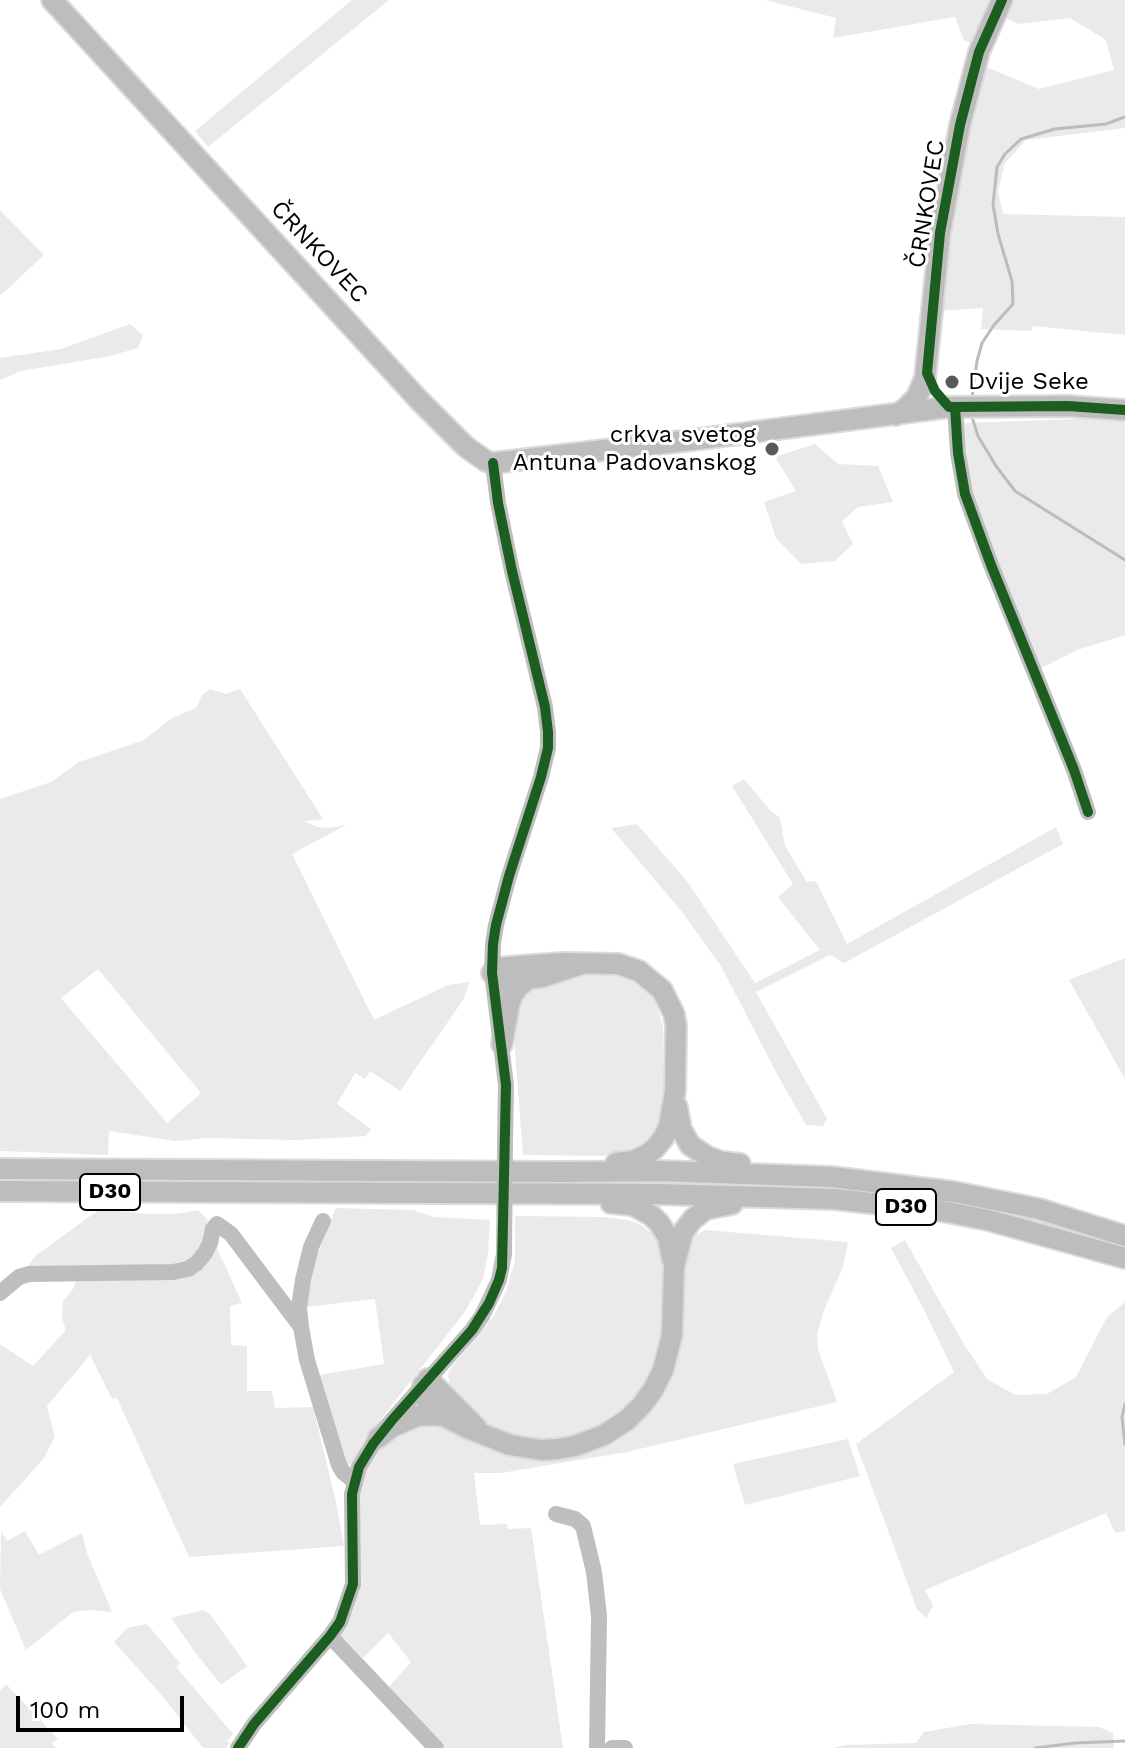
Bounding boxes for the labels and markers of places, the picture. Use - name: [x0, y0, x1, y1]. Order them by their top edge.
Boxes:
- place label: Dvije Seke: [968, 368, 1089, 396]
- marker: Dvije Seke: [943, 373, 961, 391]
- place label: crkva svetog Antuna Padovanskog: [513, 421, 756, 477]
- marker: crkva svetog Antuna Padovanskog: [763, 440, 781, 458]

